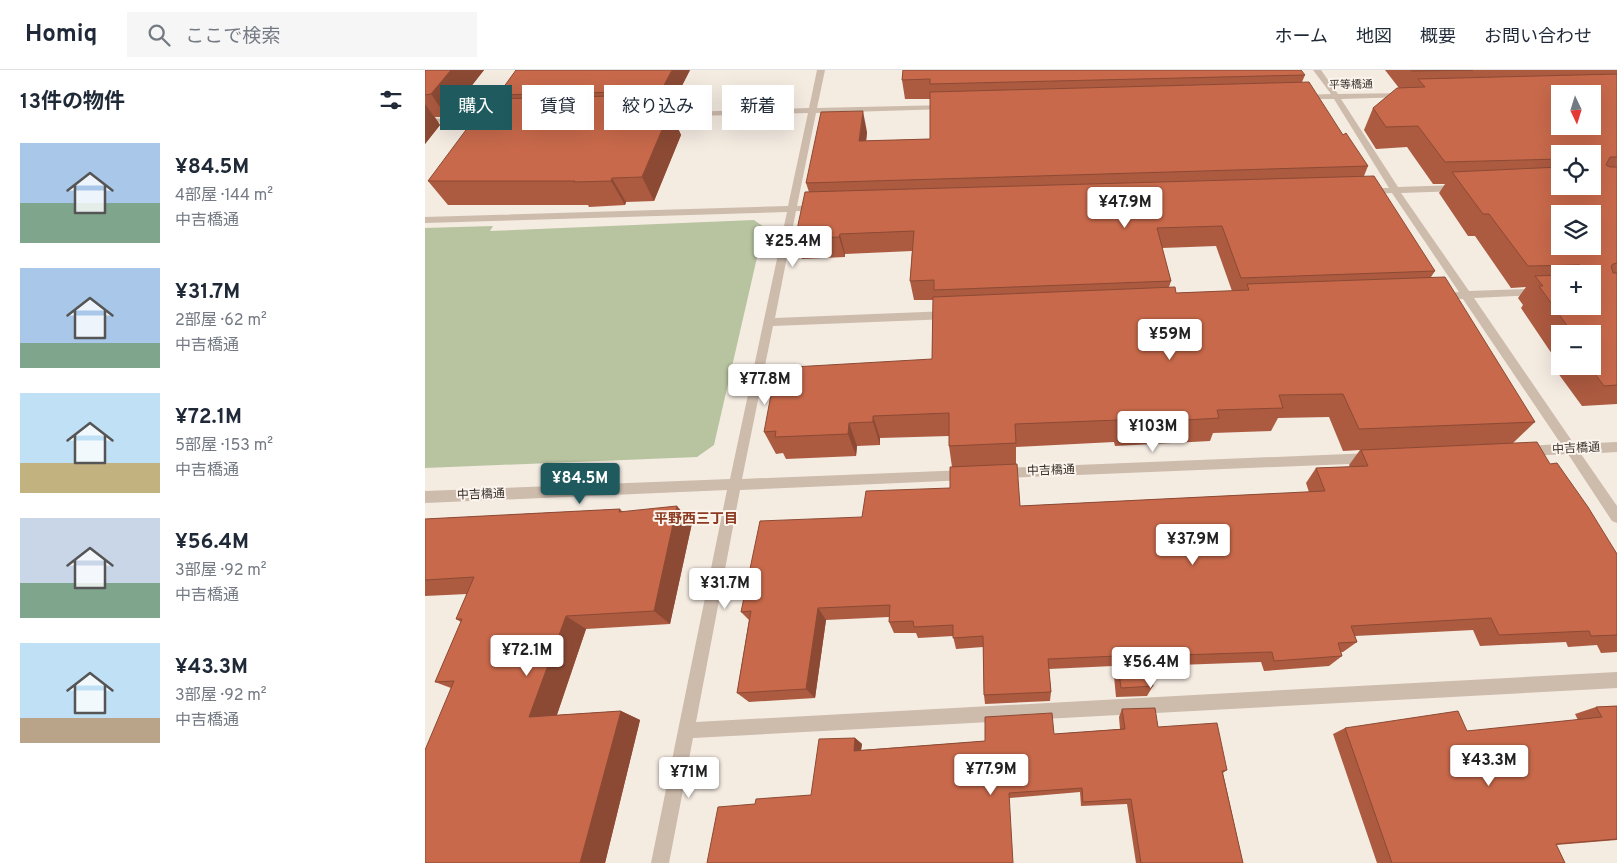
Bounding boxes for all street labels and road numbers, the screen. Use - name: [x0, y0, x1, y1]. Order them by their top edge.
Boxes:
- street label: 平等橋通: [1329, 78, 1373, 92]
- street label: 中吉橋通: [1552, 440, 1600, 458]
- street label: 中吉橋通: [1027, 462, 1075, 480]
- street label: 中吉橋通: [457, 486, 505, 504]

